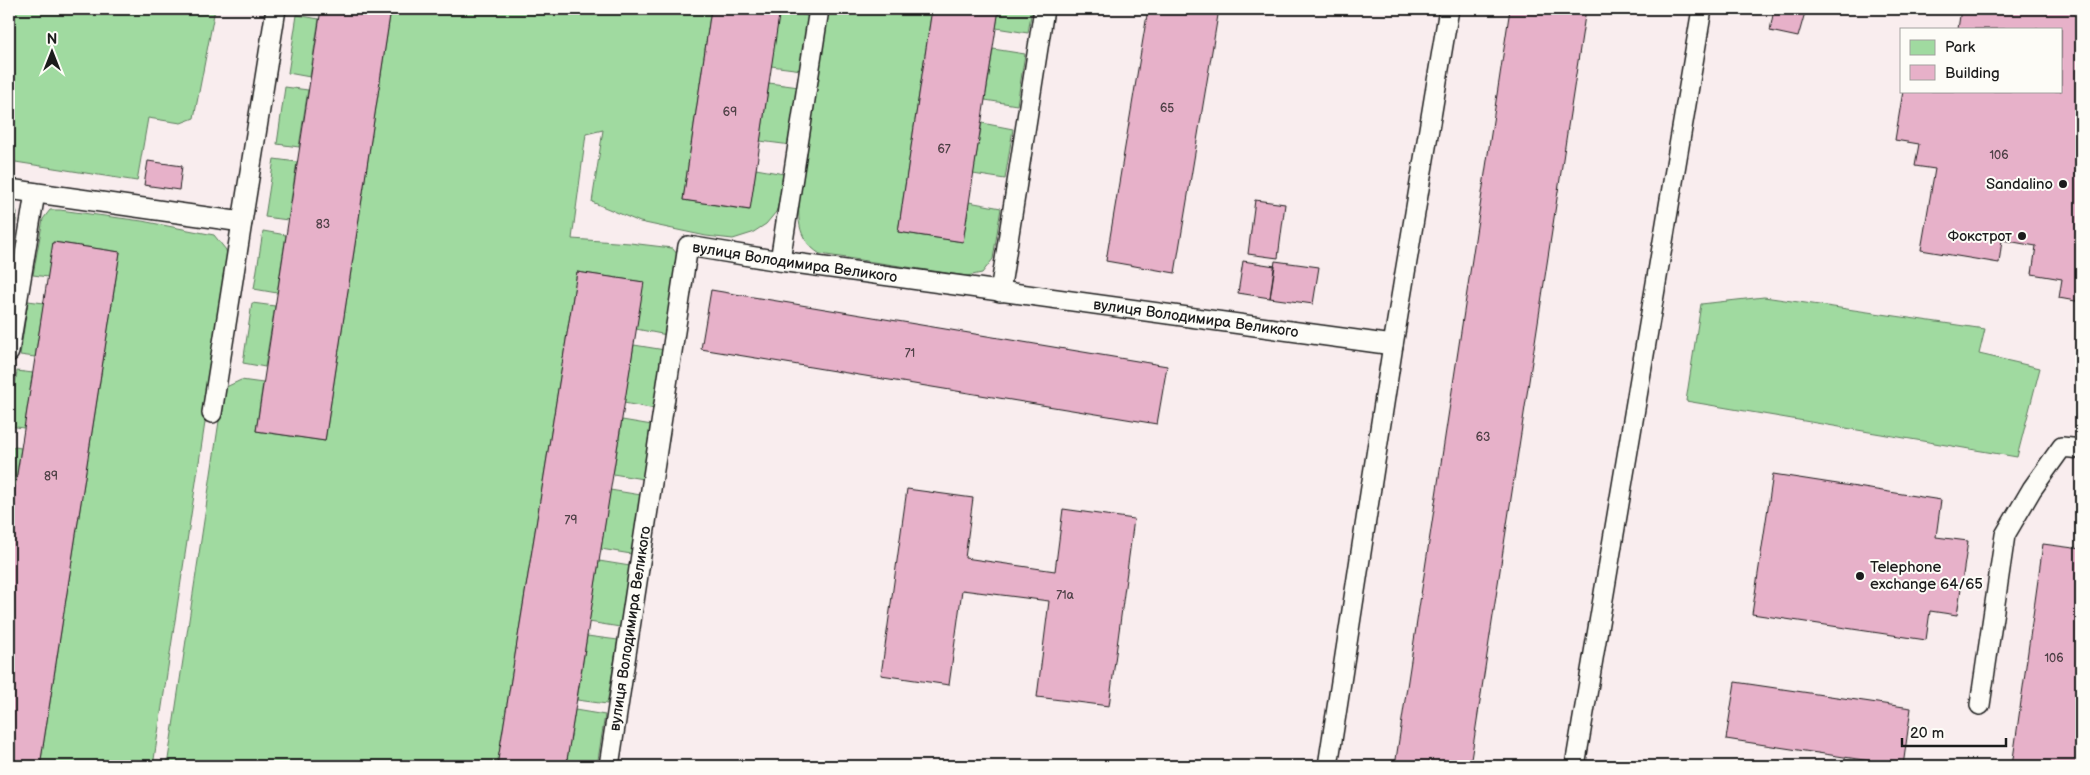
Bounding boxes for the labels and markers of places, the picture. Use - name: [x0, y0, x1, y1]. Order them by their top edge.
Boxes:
- place label: Sandalino: [1986, 175, 2053, 194]
- marker: Sandalino: [2057, 178, 2069, 190]
- place label: Фокстрот: [1948, 227, 2012, 246]
- marker: Фокстрот: [2016, 230, 2028, 242]
- place label: Telephone exchange 64/65: [1870, 558, 1983, 594]
- marker: Telephone exchange 64/65: [1854, 570, 1866, 582]

